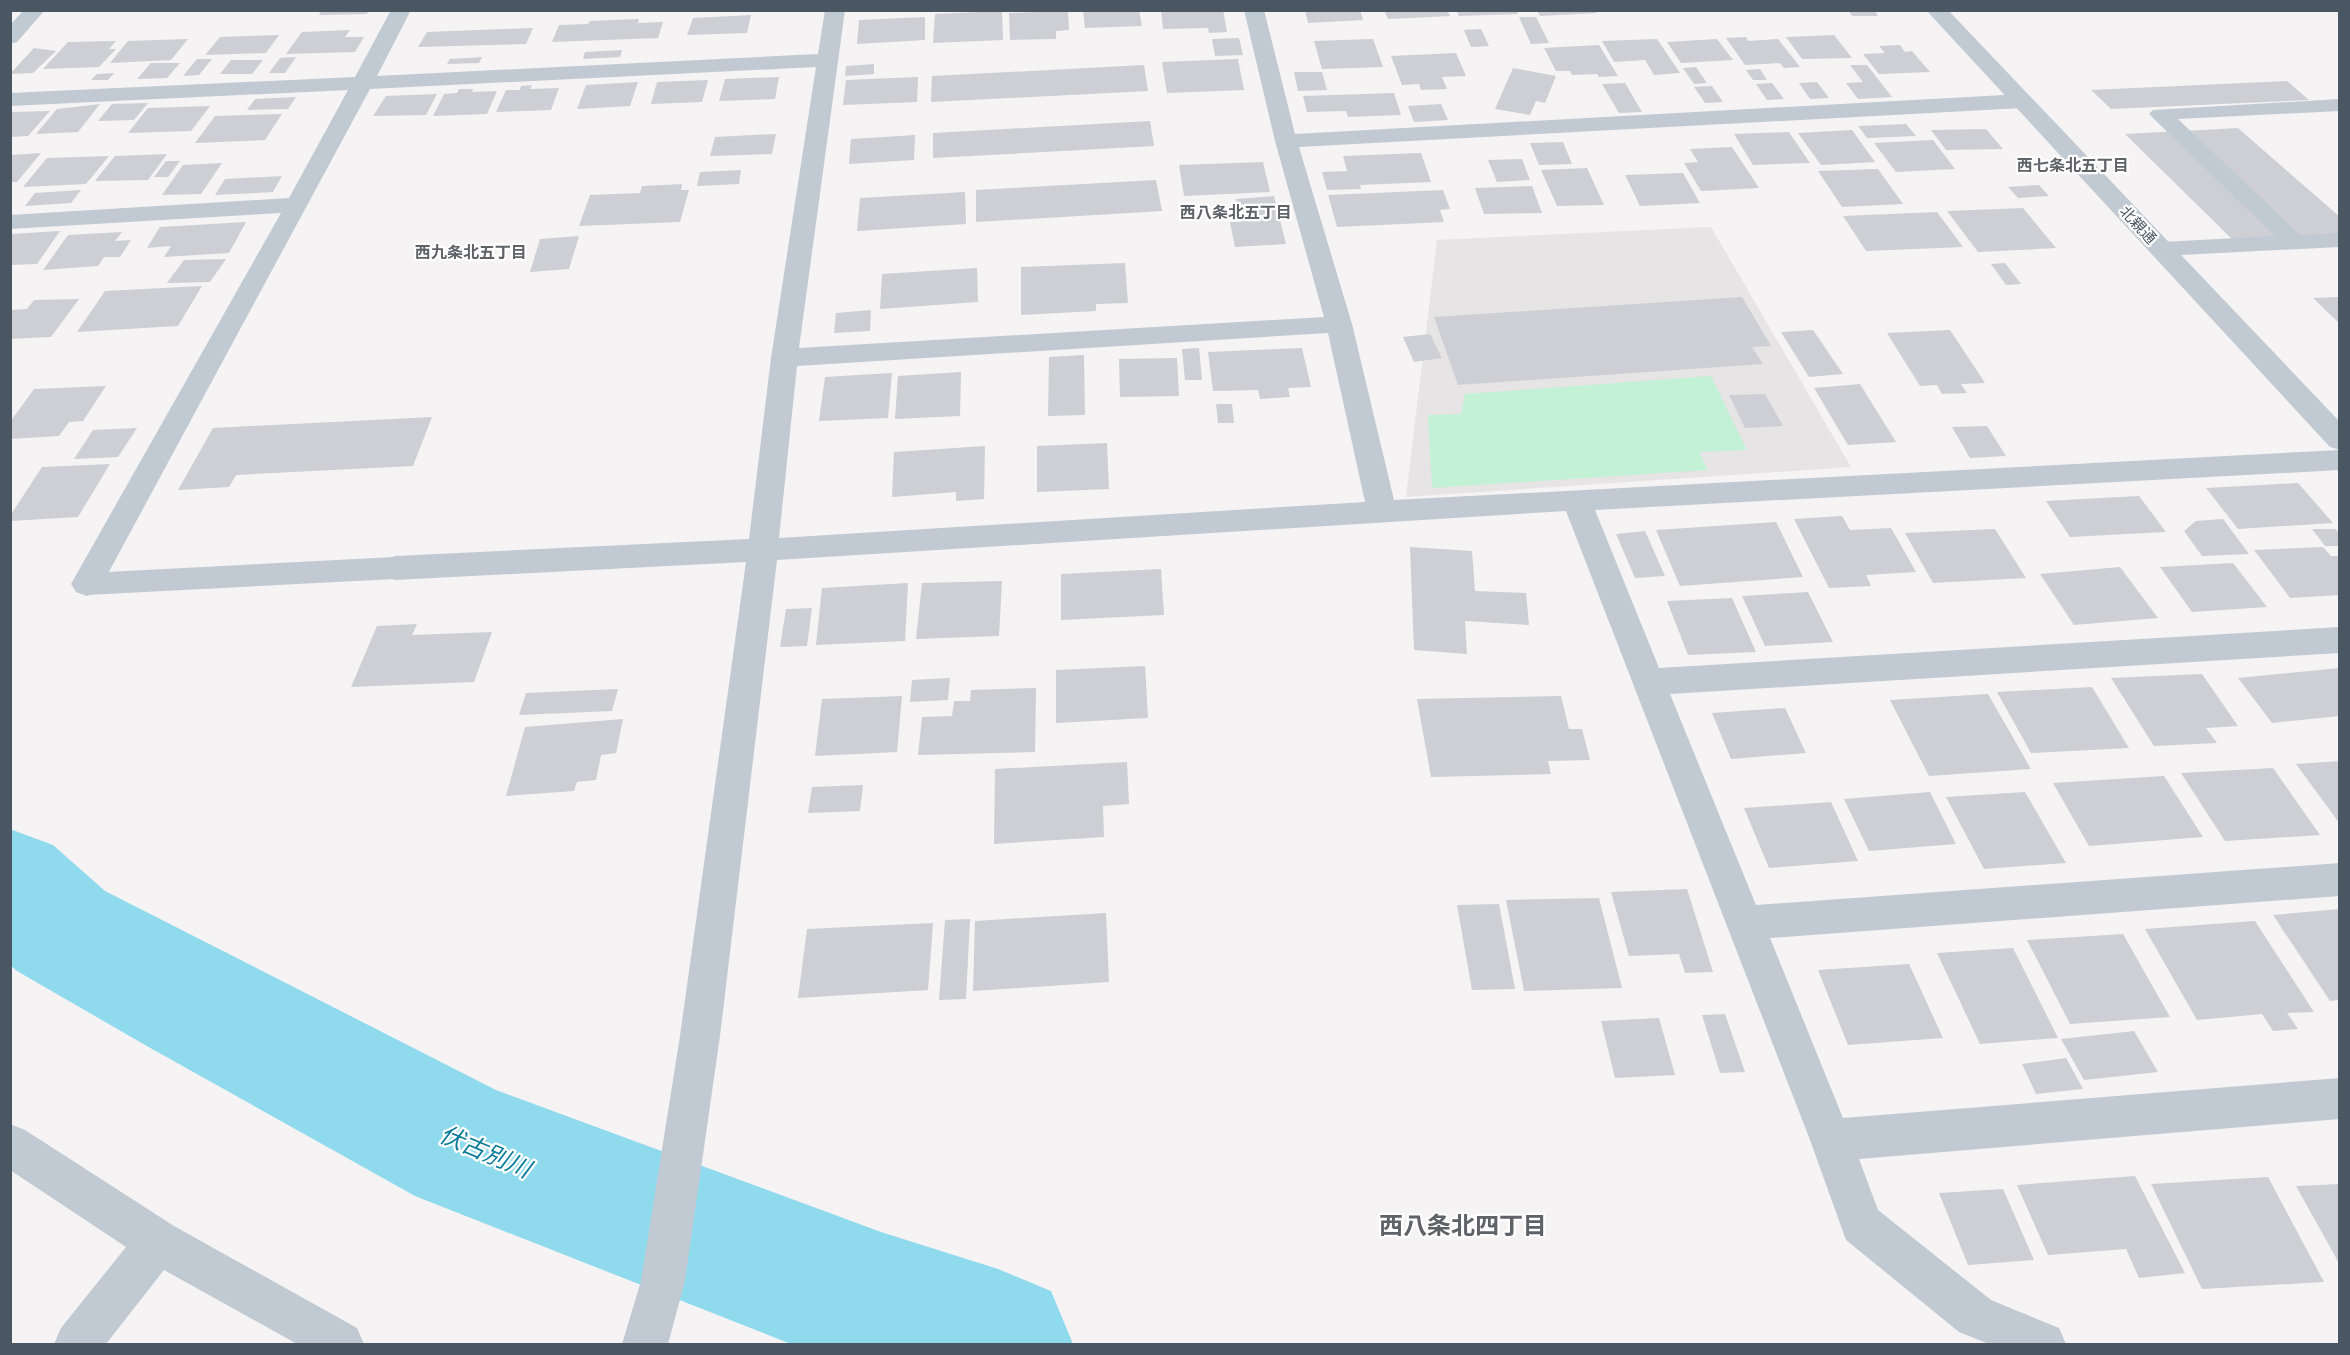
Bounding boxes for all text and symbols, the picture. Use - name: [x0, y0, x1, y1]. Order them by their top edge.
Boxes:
- district label: 西七条北五丁目: [2017, 156, 2129, 175]
- street label: 北親通: [2116, 202, 2160, 248]
- district label: 西八条北五丁目: [1180, 203, 1292, 222]
- district label: 西九条北五丁目: [415, 243, 527, 262]
- water label: 伏古別川: [435, 1120, 537, 1185]
- district label: 西八条北四丁目: [1379, 1212, 1547, 1240]

